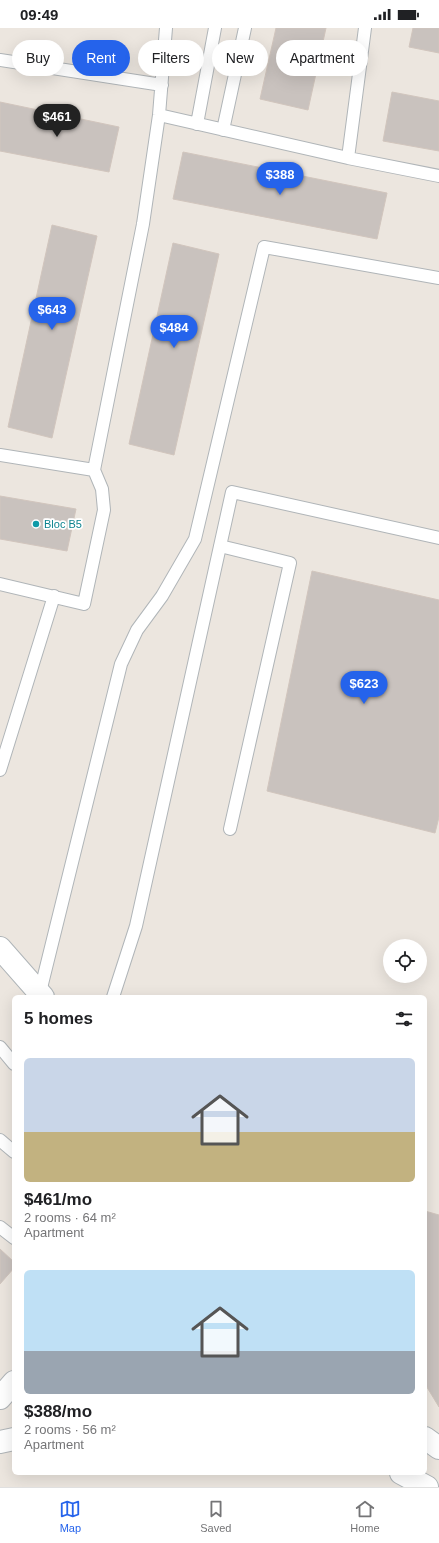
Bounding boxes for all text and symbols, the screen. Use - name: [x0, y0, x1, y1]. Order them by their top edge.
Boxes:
- text: 09:49: [20, 6, 58, 23]
- chip: Buy: [12, 40, 64, 76]
- chip: Rent: [72, 40, 130, 76]
- chip: Filters: [138, 40, 204, 76]
- chip: New: [212, 40, 268, 76]
- chip: Apartment: [276, 40, 368, 76]
- pin: $461: [33, 104, 81, 138]
- text: $461: [43, 109, 71, 124]
- pin: $388: [256, 162, 304, 196]
- text: $388: [266, 167, 294, 182]
- pin: $643: [28, 297, 76, 331]
- text: $643: [38, 302, 66, 317]
- pin: $484: [150, 315, 198, 349]
- text: $484: [160, 320, 188, 335]
- place label: Bloc B5: [44, 518, 82, 530]
- marker: Bloc B5: [31, 519, 41, 529]
- pin: $623: [340, 671, 388, 705]
- text: $623: [350, 676, 378, 691]
- map controls: [383, 939, 427, 983]
- button: locate: [383, 939, 427, 983]
- icon: filters: [393, 1008, 415, 1030]
- text: 5 homes: [24, 1009, 93, 1028]
- icon: home: [184, 1084, 256, 1156]
- text: $461/mo: [24, 1190, 92, 1209]
- text: 2 rooms · 64 m²: [24, 1210, 116, 1225]
- text: Apartment: [24, 1225, 84, 1240]
- icon: home: [184, 1296, 256, 1368]
- text: $388/mo: [24, 1402, 92, 1421]
- text: 2 rooms · 56 m²: [24, 1422, 116, 1437]
- text: Apartment: [24, 1437, 84, 1452]
- tab: Map: [59, 1498, 81, 1534]
- tab: Saved: [200, 1498, 231, 1534]
- tab: Home: [350, 1498, 380, 1534]

